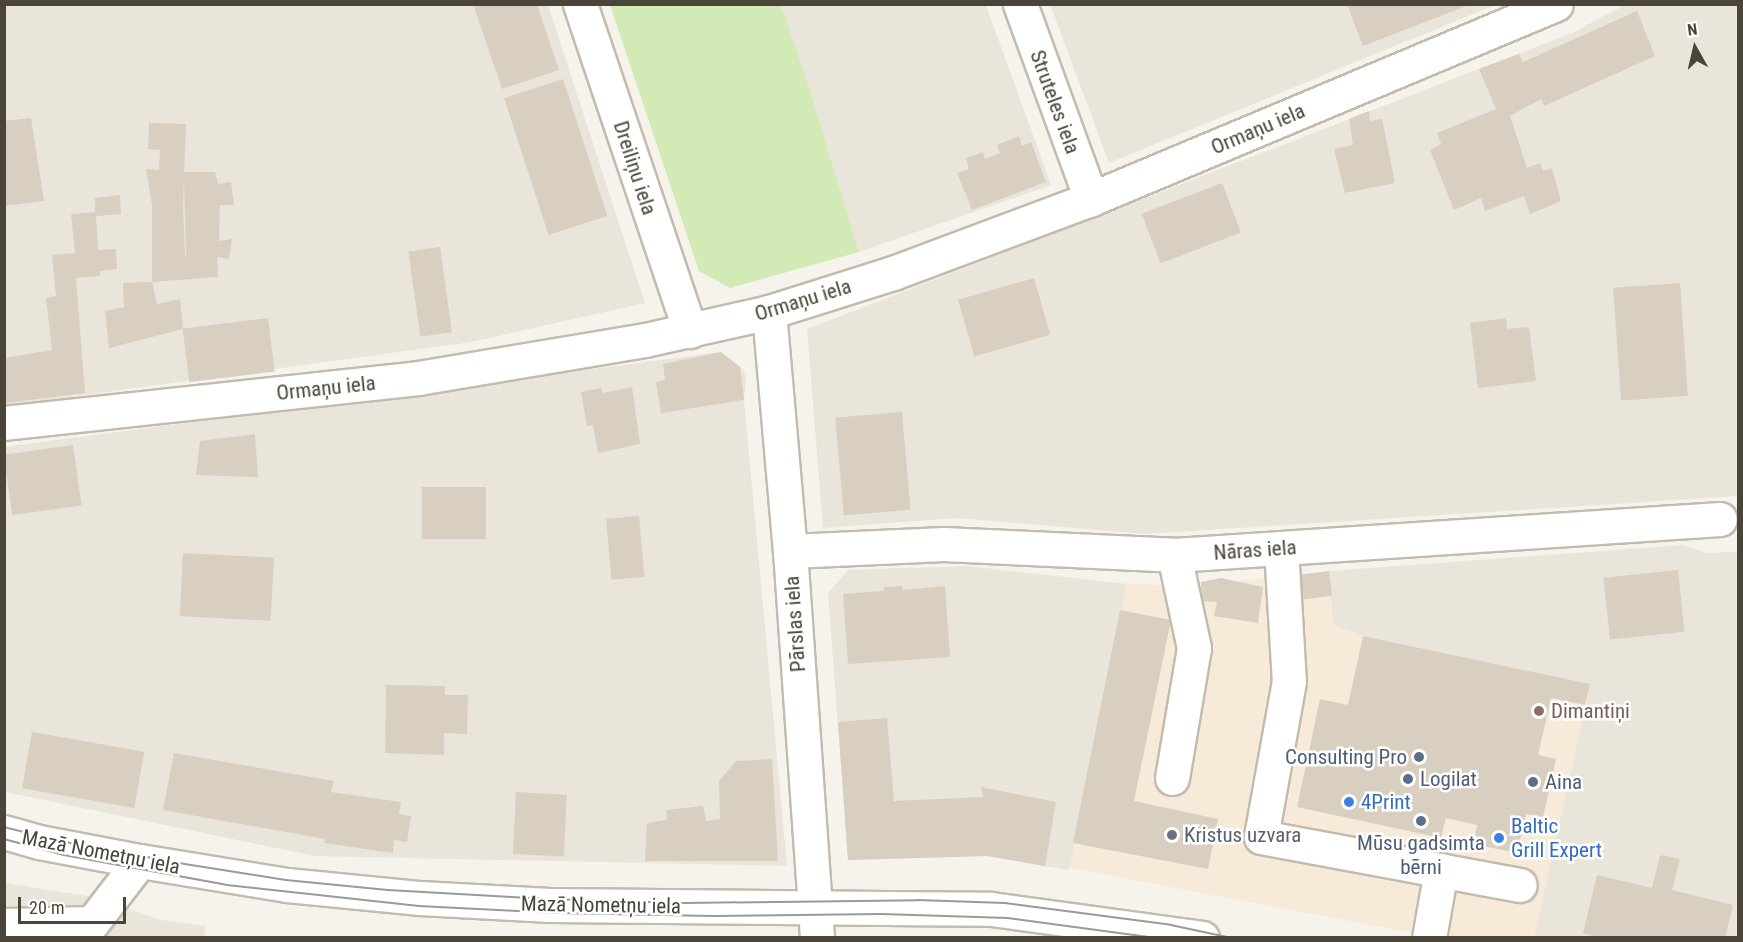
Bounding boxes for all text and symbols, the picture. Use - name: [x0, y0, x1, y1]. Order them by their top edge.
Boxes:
- north arrow: [1665, 18, 1725, 78]
- text: N: [1686, 20, 1699, 40]
- street label: Struteles iela: [1025, 47, 1085, 157]
- street label: Ormaņu iela: [1207, 98, 1309, 160]
- street label: Dreiliņu iela: [608, 118, 662, 218]
- street label: Ormaņu iela: [752, 273, 854, 327]
- street label: Ormaņu iela: [275, 370, 377, 406]
- street label: Nāras iela: [1213, 535, 1297, 565]
- street label: Pārslas iela: [779, 575, 811, 673]
- place label: Dimantiņi: [1551, 698, 1630, 724]
- marker: Dimantiņi: [1532, 704, 1546, 718]
- place label: Consulting Pro: [1285, 744, 1407, 770]
- marker: Consulting Pro: [1412, 750, 1426, 764]
- place label: Logilat: [1420, 766, 1477, 792]
- place label: Aina: [1545, 769, 1582, 795]
- marker: Logilat: [1401, 772, 1415, 786]
- marker: Aina: [1526, 775, 1540, 789]
- place label: 4Print: [1361, 789, 1411, 815]
- marker: 4Print: [1342, 795, 1356, 809]
- place label: Baltic Grill Expert: [1511, 813, 1602, 863]
- marker: Mūsu gadsimta bērni: [1414, 814, 1428, 828]
- place label: Kristus uzvara: [1184, 822, 1301, 848]
- street label: Mazā Nometņu iela: [20, 824, 182, 880]
- marker: Kristus uzvara: [1165, 828, 1179, 842]
- place label: Mūsu gadsimta bērni: [1357, 830, 1485, 880]
- marker: Baltic Grill Expert: [1492, 831, 1506, 845]
- scale bar: [21, 885, 129, 923]
- street label: Mazā Nometņu iela: [521, 891, 681, 919]
- text: 20 m: [29, 897, 64, 918]

